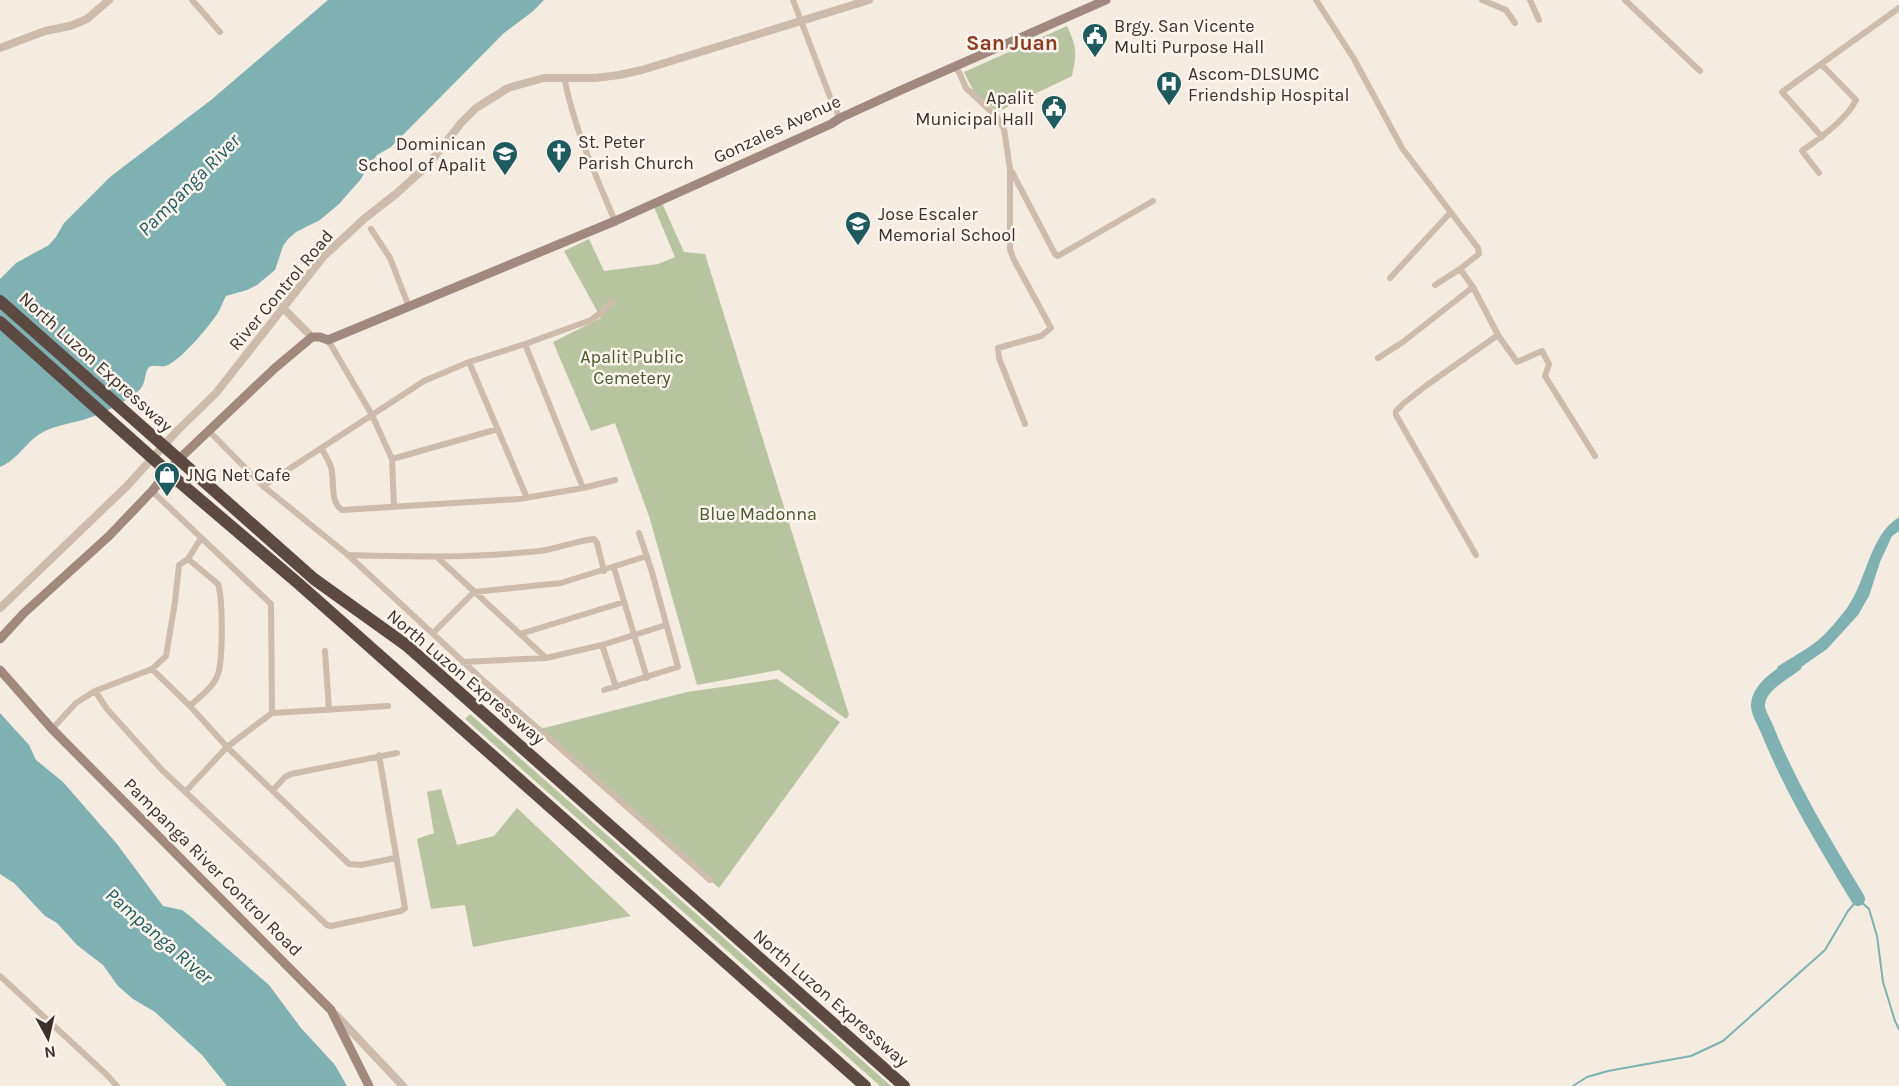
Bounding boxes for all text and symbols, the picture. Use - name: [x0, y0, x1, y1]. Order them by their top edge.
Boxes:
- place label: Brgy. San Vicente Multi Purpose Hall: [1114, 15, 1264, 58]
- public building icon: Brgy. San Vicente Multi Purpose Hall: [1080, 21, 1110, 59]
- district label: San Juan: [966, 31, 1058, 55]
- place label: Ascom-DLSUMC Friendship Hospital: [1188, 63, 1350, 106]
- hospital icon: Ascom-DLSUMC Friendship Hospital: [1154, 69, 1184, 107]
- place label: Apalit Municipal Hall: [915, 87, 1034, 130]
- street label: Gonzales Avenue: [710, 90, 844, 168]
- public building icon: Apalit Municipal Hall: [1039, 93, 1069, 131]
- water label: Pampanga River: [133, 128, 246, 241]
- place label: St. Peter Parish Church: [578, 131, 694, 174]
- place label: Dominican School of Apalit: [358, 133, 486, 176]
- church icon: St. Peter Parish Church: [544, 137, 574, 175]
- school or university icon: Dominican School of Apalit: [490, 139, 520, 177]
- place label: Jose Escaler Memorial School: [878, 203, 1016, 246]
- school or university icon: Jose Escaler Memorial School: [843, 209, 873, 247]
- street label: River Control Road: [224, 225, 338, 355]
- street label: North Luzon Expressway: [15, 287, 178, 437]
- park label: Apalit Public Cemetery: [580, 346, 684, 389]
- shop icon: JNG Net Cafe: [152, 460, 182, 498]
- place label: JNG Net Cafe: [186, 464, 290, 486]
- park label: Blue Madonna: [699, 503, 817, 525]
- street label: North Luzon Expressway: [383, 605, 550, 750]
- street label: Pampanga River Control Road: [119, 773, 307, 961]
- water label: Pampanga River: [100, 883, 218, 989]
- street label: North Luzon Expressway: [749, 924, 914, 1072]
- north arrow: [18, 1008, 78, 1068]
- text: N: [43, 1042, 57, 1063]

